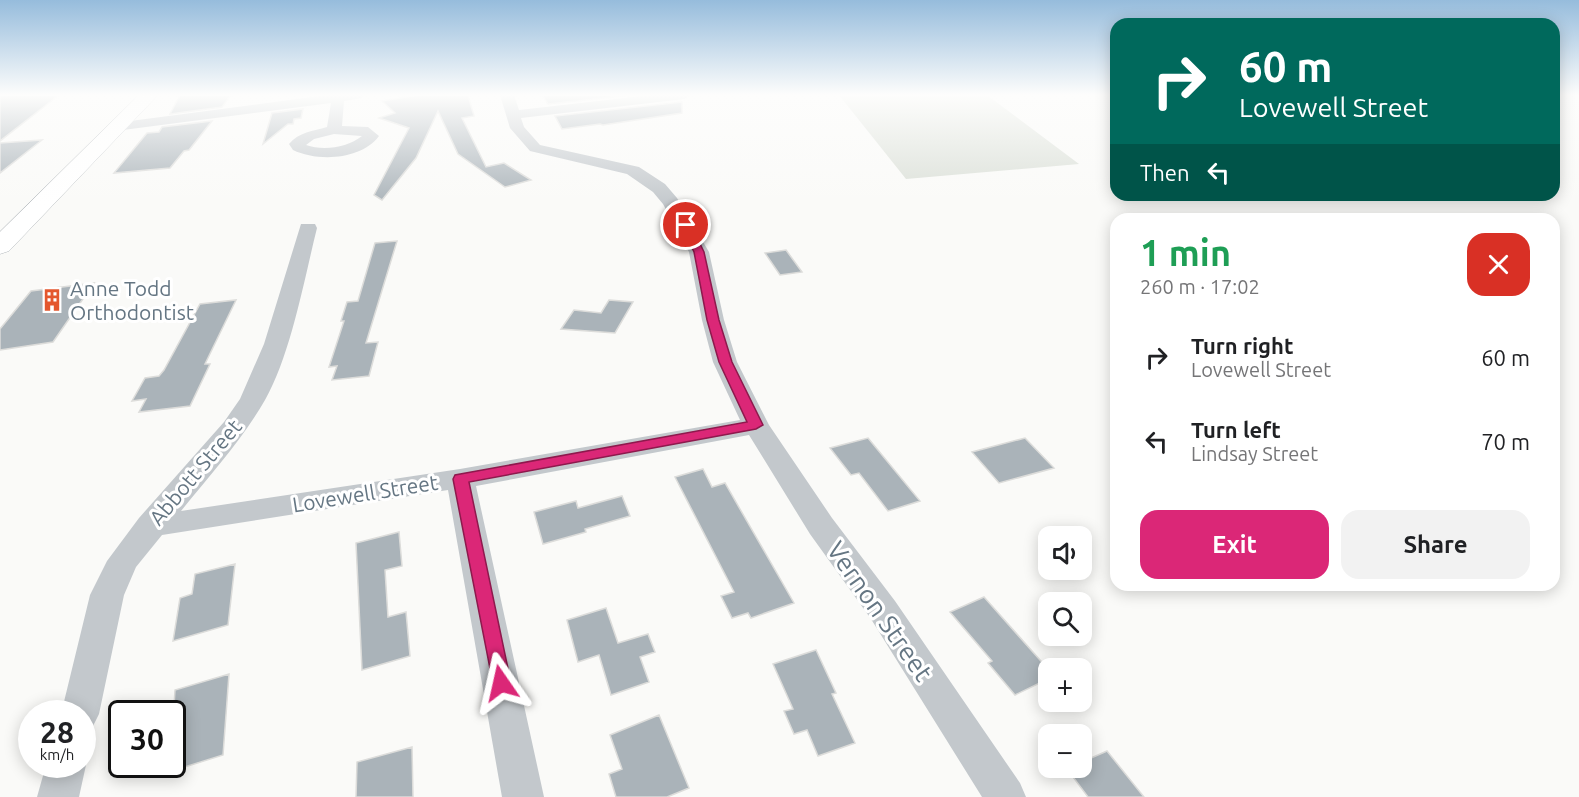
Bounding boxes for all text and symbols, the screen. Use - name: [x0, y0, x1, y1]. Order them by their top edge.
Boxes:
- icon: right: [1140, 42, 1218, 120]
- text: 60 m: [1239, 43, 1333, 90]
- text: Lovewell Street: [1239, 92, 1428, 122]
- icon: left: [1202, 156, 1235, 189]
- text: Then: [1140, 160, 1190, 185]
- pin: [660, 199, 711, 250]
- icon: arrive: [669, 208, 702, 241]
- text: 1 min: [1140, 232, 1231, 273]
- button: close: [1467, 233, 1530, 296]
- text: 260 m · 17:02: [1140, 275, 1260, 298]
- place label: Anne Todd Orthodontist: [70, 276, 194, 324]
- building icon: Anne Todd Orthodontist: [39, 287, 65, 313]
- text: Turn right: [1191, 333, 1293, 358]
- icon: right: [1140, 341, 1173, 374]
- text: 60 m: [1481, 345, 1530, 370]
- text: Lovewell Street: [1191, 358, 1331, 381]
- street label: Abbott Street: [144, 414, 246, 530]
- text: Turn left: [1191, 417, 1281, 442]
- icon: left: [1140, 425, 1173, 458]
- text: 70 m: [1481, 429, 1530, 454]
- text: Lindsay Street: [1191, 442, 1318, 465]
- street label: Lovewell Street: [291, 470, 439, 516]
- button: Exit: [1140, 510, 1329, 579]
- button: Share: [1341, 510, 1530, 579]
- map controls: [1038, 526, 1092, 778]
- button: sound: [1038, 526, 1092, 580]
- street label: Vernon Street: [821, 536, 939, 686]
- button: search: [1038, 592, 1092, 646]
- position arrow: [469, 651, 533, 715]
- button: +: [1038, 658, 1092, 712]
- speed limit sign: 30: [108, 700, 186, 778]
- text: 28: [40, 715, 74, 749]
- button: −: [1038, 724, 1092, 778]
- text: km/h: [40, 746, 74, 763]

